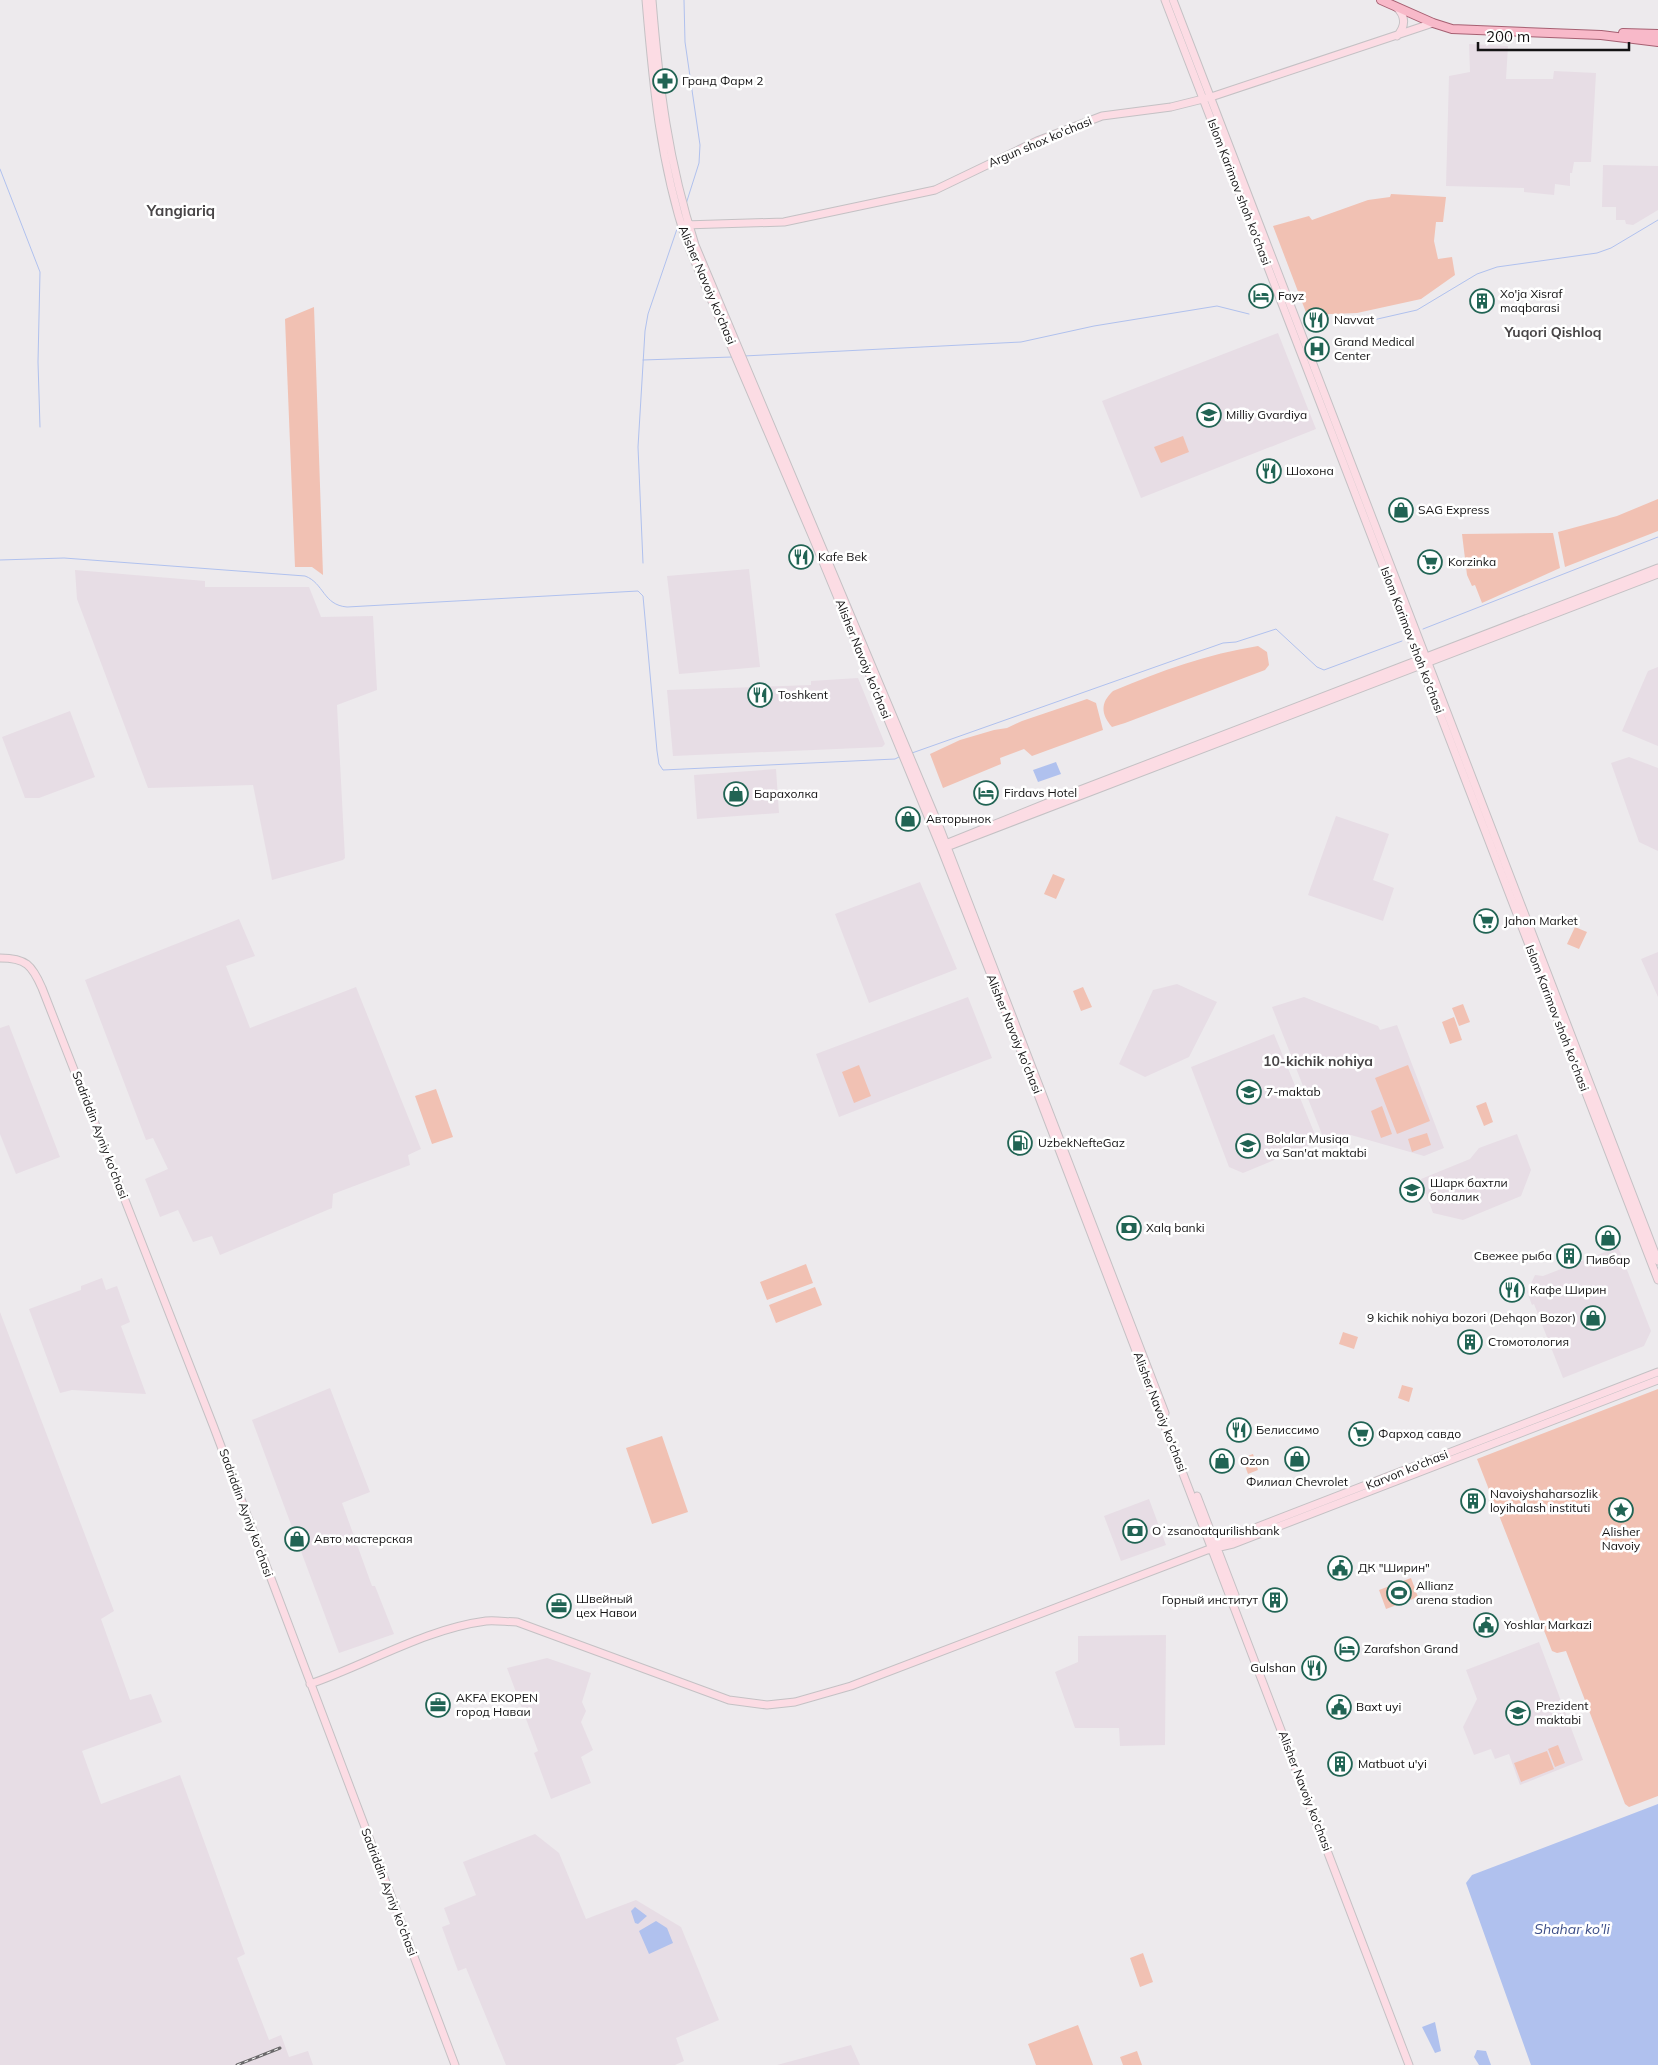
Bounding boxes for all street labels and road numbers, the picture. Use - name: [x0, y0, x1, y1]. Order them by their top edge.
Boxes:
- street label: Argun shox ko'chasi: [986, 113, 1094, 170]
- street label: Islom Karimov shoh ko'chasi: [1205, 116, 1274, 267]
- street label: Alisher Navoiy ko'chasi: [676, 223, 739, 347]
- street label: Islom Karimov shoh ko'chasi: [1378, 564, 1447, 715]
- street label: Alisher Navoiy ko'chasi: [833, 597, 894, 721]
- street label: Islom Karimov shoh ko'chasi: [1523, 942, 1592, 1093]
- street label: Alisher Navoiy ko'chasi: [984, 972, 1045, 1096]
- street label: Sadriddin Ayniy ko'chasi: [69, 1069, 132, 1201]
- street label: Alisher Navoiy ko'chasi: [1131, 1350, 1190, 1474]
- street label: Karvon ko'chasi: [1364, 1446, 1450, 1493]
- street label: Sadriddin Ayniy ko'chasi: [216, 1447, 277, 1579]
- street label: Alisher Navoiy ko'chasi: [1276, 1729, 1335, 1853]
- street label: Sadriddin Ayniy ko'chasi: [358, 1826, 421, 1958]

